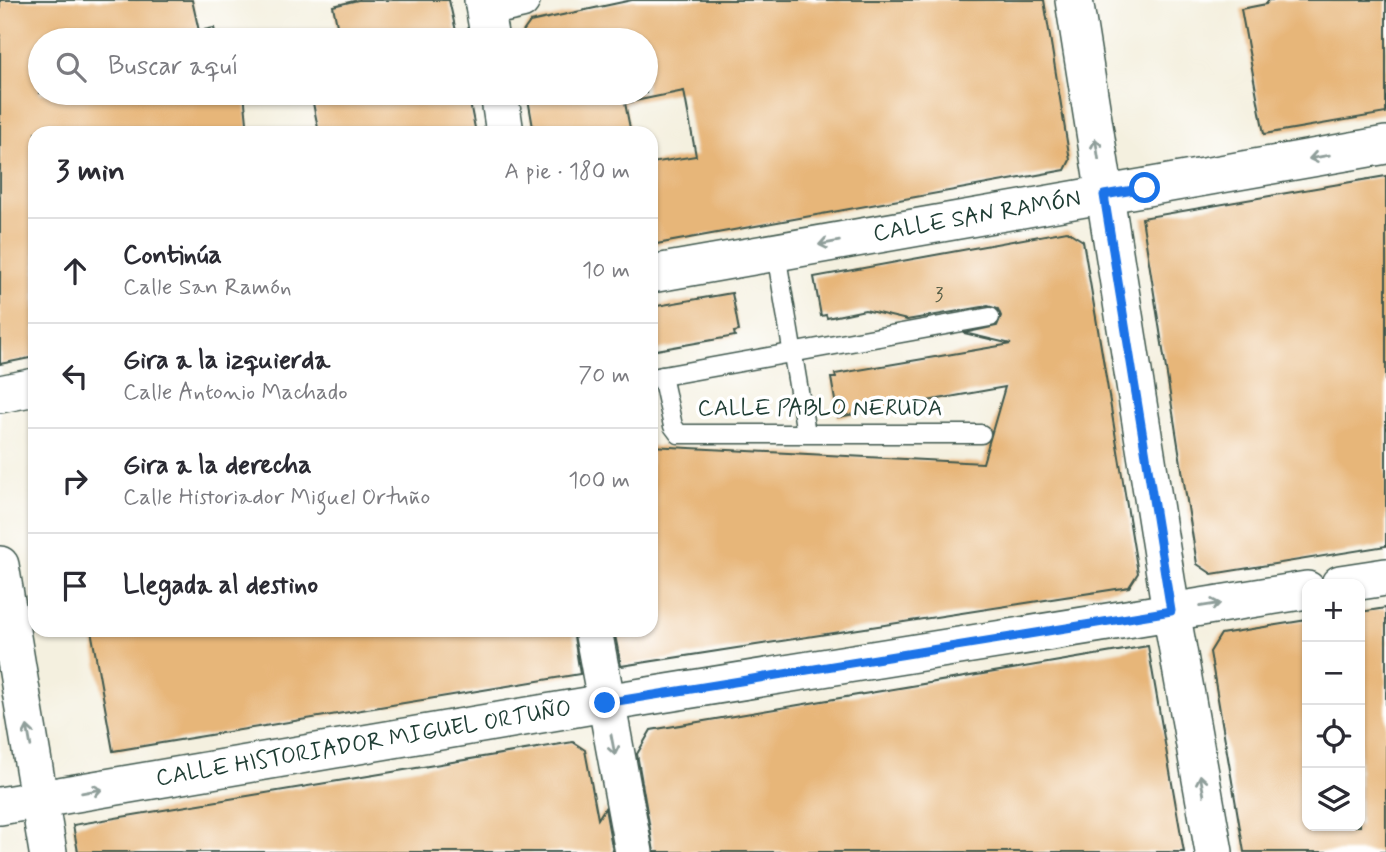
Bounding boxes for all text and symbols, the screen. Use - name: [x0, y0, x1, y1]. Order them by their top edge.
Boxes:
- search box: [28, 28, 658, 105]
- icon: search: [52, 48, 90, 86]
- text: Buscar aquí: [108, 50, 239, 84]
- one-way arrow: [1090, 138, 1103, 161]
- one-way arrow: [1308, 151, 1331, 164]
- text: 3 min: [56, 152, 125, 191]
- text: A pie · 180 m: [504, 157, 630, 187]
- route start: [1129, 172, 1160, 203]
- street label: CALLE SAN RAMÓN: [871, 184, 1083, 250]
- one-way arrow: [818, 237, 841, 250]
- text: Continúa: [123, 239, 222, 273]
- icon: ahead: [56, 252, 94, 290]
- text: 10 m: [582, 256, 630, 286]
- text: Calle San Ramón: [123, 273, 292, 303]
- house number: 3: [935, 283, 944, 308]
- text: Gira a la izquierda: [123, 344, 330, 378]
- icon: left: [56, 357, 94, 395]
- text: 70 m: [578, 361, 630, 391]
- text: Calle Antonio Machado: [123, 378, 348, 408]
- street label: CALLE PABLO NERUDA: [697, 394, 943, 424]
- text: Gira a la derecha: [123, 449, 312, 483]
- icon: right: [56, 462, 94, 500]
- text: 100 m: [568, 466, 630, 496]
- text: Calle Historiador Miguel Ortuño: [123, 483, 430, 513]
- icon: arrive: [56, 567, 94, 605]
- text: Llegada al destino: [123, 569, 318, 603]
- map controls: [1302, 579, 1365, 831]
- button: +: [1302, 579, 1365, 642]
- one-way arrow: [1198, 598, 1221, 611]
- button: −: [1302, 642, 1365, 705]
- route end: [589, 687, 620, 718]
- street label: CALLE HISTORIADOR MIGUEL ORTUÑO: [154, 694, 574, 794]
- button: locate: [1302, 705, 1365, 768]
- one-way arrow: [22, 725, 35, 748]
- one-way arrow: [607, 733, 621, 756]
- button: layers: [1302, 768, 1365, 831]
- one-way arrow: [1195, 774, 1208, 797]
- one-way arrow: [80, 784, 102, 797]

